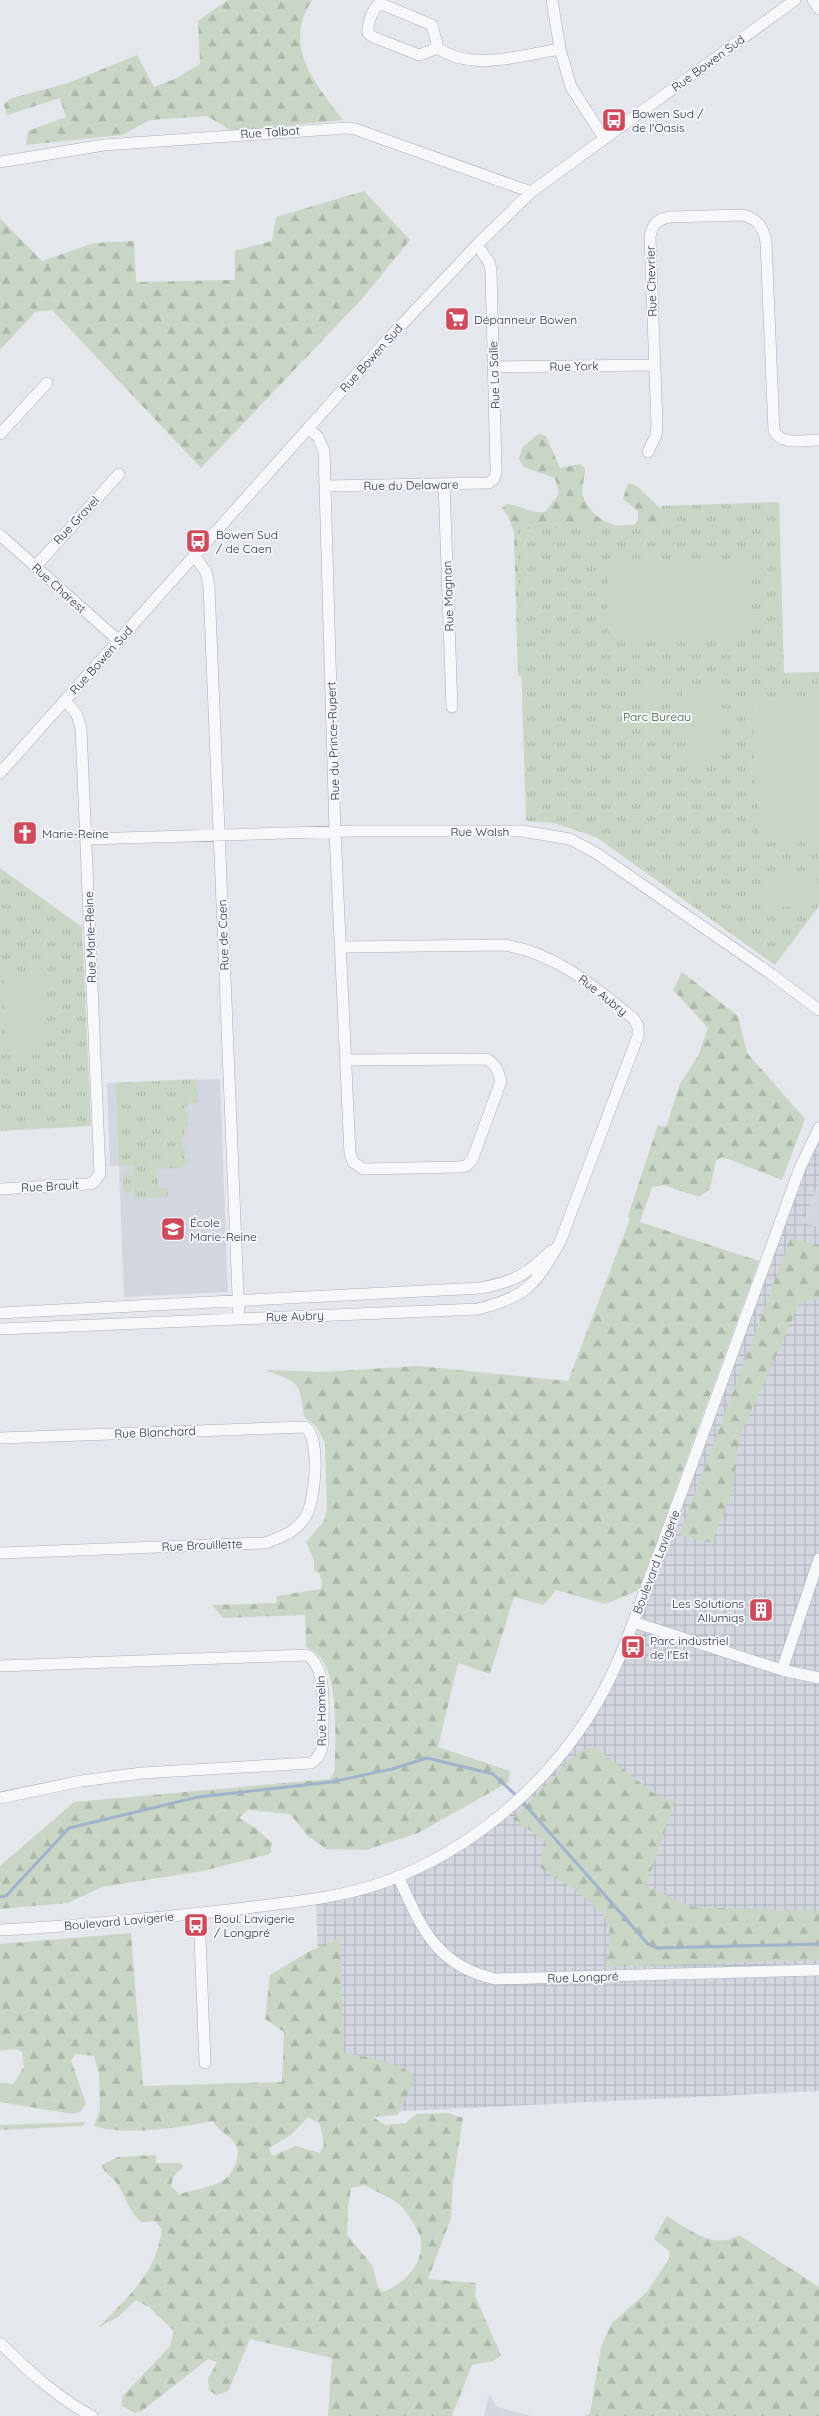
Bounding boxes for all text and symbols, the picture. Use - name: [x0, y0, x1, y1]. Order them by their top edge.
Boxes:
- street label: Rue Bowen Sud: [669, 31, 747, 95]
- place label: Bowen Sud / de l'Oasis: [632, 106, 704, 135]
- bus stop icon: Bowen Sud / de l'Oasis: [601, 107, 627, 133]
- street label: Rue Talbot: [240, 122, 300, 142]
- street label: Rue Chevrier: [642, 245, 660, 317]
- supermarket icon: Dépanneur Bowen: [444, 306, 470, 332]
- place label: Dépanneur Bowen: [474, 312, 577, 327]
- street label: Rue Bowen Sud: [336, 321, 406, 395]
- street label: Rue La Salle: [485, 341, 503, 409]
- street label: Rue York: [549, 358, 599, 374]
- street label: Rue du Delaware: [363, 477, 459, 493]
- street label: Rue Gravel: [50, 493, 102, 547]
- place label: Bowen Sud / de Caen: [216, 527, 278, 556]
- bus stop icon: Bowen Sud / de Caen: [185, 528, 211, 554]
- street label: Rue Charest: [29, 560, 89, 616]
- street label: Rue Magnan: [439, 560, 457, 632]
- street label: Rue Bowen Sud: [66, 623, 136, 697]
- street label: Rue du Prince-Rupert: [323, 681, 343, 801]
- park label: Parc Bureau: [623, 709, 691, 724]
- church icon: Marie-Reine: [12, 820, 38, 846]
- street label: Rue Walsh: [451, 824, 509, 839]
- place label: Marie-Reine: [42, 826, 109, 841]
- street label: Rue Marie-Reine: [81, 891, 99, 983]
- street label: Rue de Caen: [214, 899, 232, 971]
- street label: Rue Aubry: [576, 971, 630, 1019]
- street label: Rue Brault: [21, 1177, 79, 1195]
- place label: École Marie-Reine: [190, 1215, 257, 1244]
- school or university icon: École Marie-Reine: [160, 1216, 186, 1242]
- street label: Rue Aubry: [266, 1307, 324, 1325]
- street label: Rue Blanchard: [114, 1423, 196, 1441]
- street label: Boulevard Lavigerie: [629, 1508, 683, 1616]
- street label: Rue Brouillette: [161, 1536, 243, 1554]
- place label: Les Solutions Allumiqs: [672, 1596, 744, 1625]
- building icon: Les Solutions Allumiqs: [748, 1597, 774, 1623]
- place label: Parc industriel de l'Est: [650, 1633, 728, 1662]
- bus stop icon: Parc industriel de l'Est: [620, 1634, 646, 1660]
- street label: Rue Hamelin: [313, 1676, 329, 1746]
- street label: Boulevard Lavigerie: [63, 1909, 175, 1933]
- place label: Boul. Lavigerie / Longpré: [214, 1911, 295, 1940]
- bus stop icon: Boul. Lavigerie / Longpré: [183, 1912, 209, 1938]
- street label: Rue Longpré: [547, 1968, 619, 1986]

